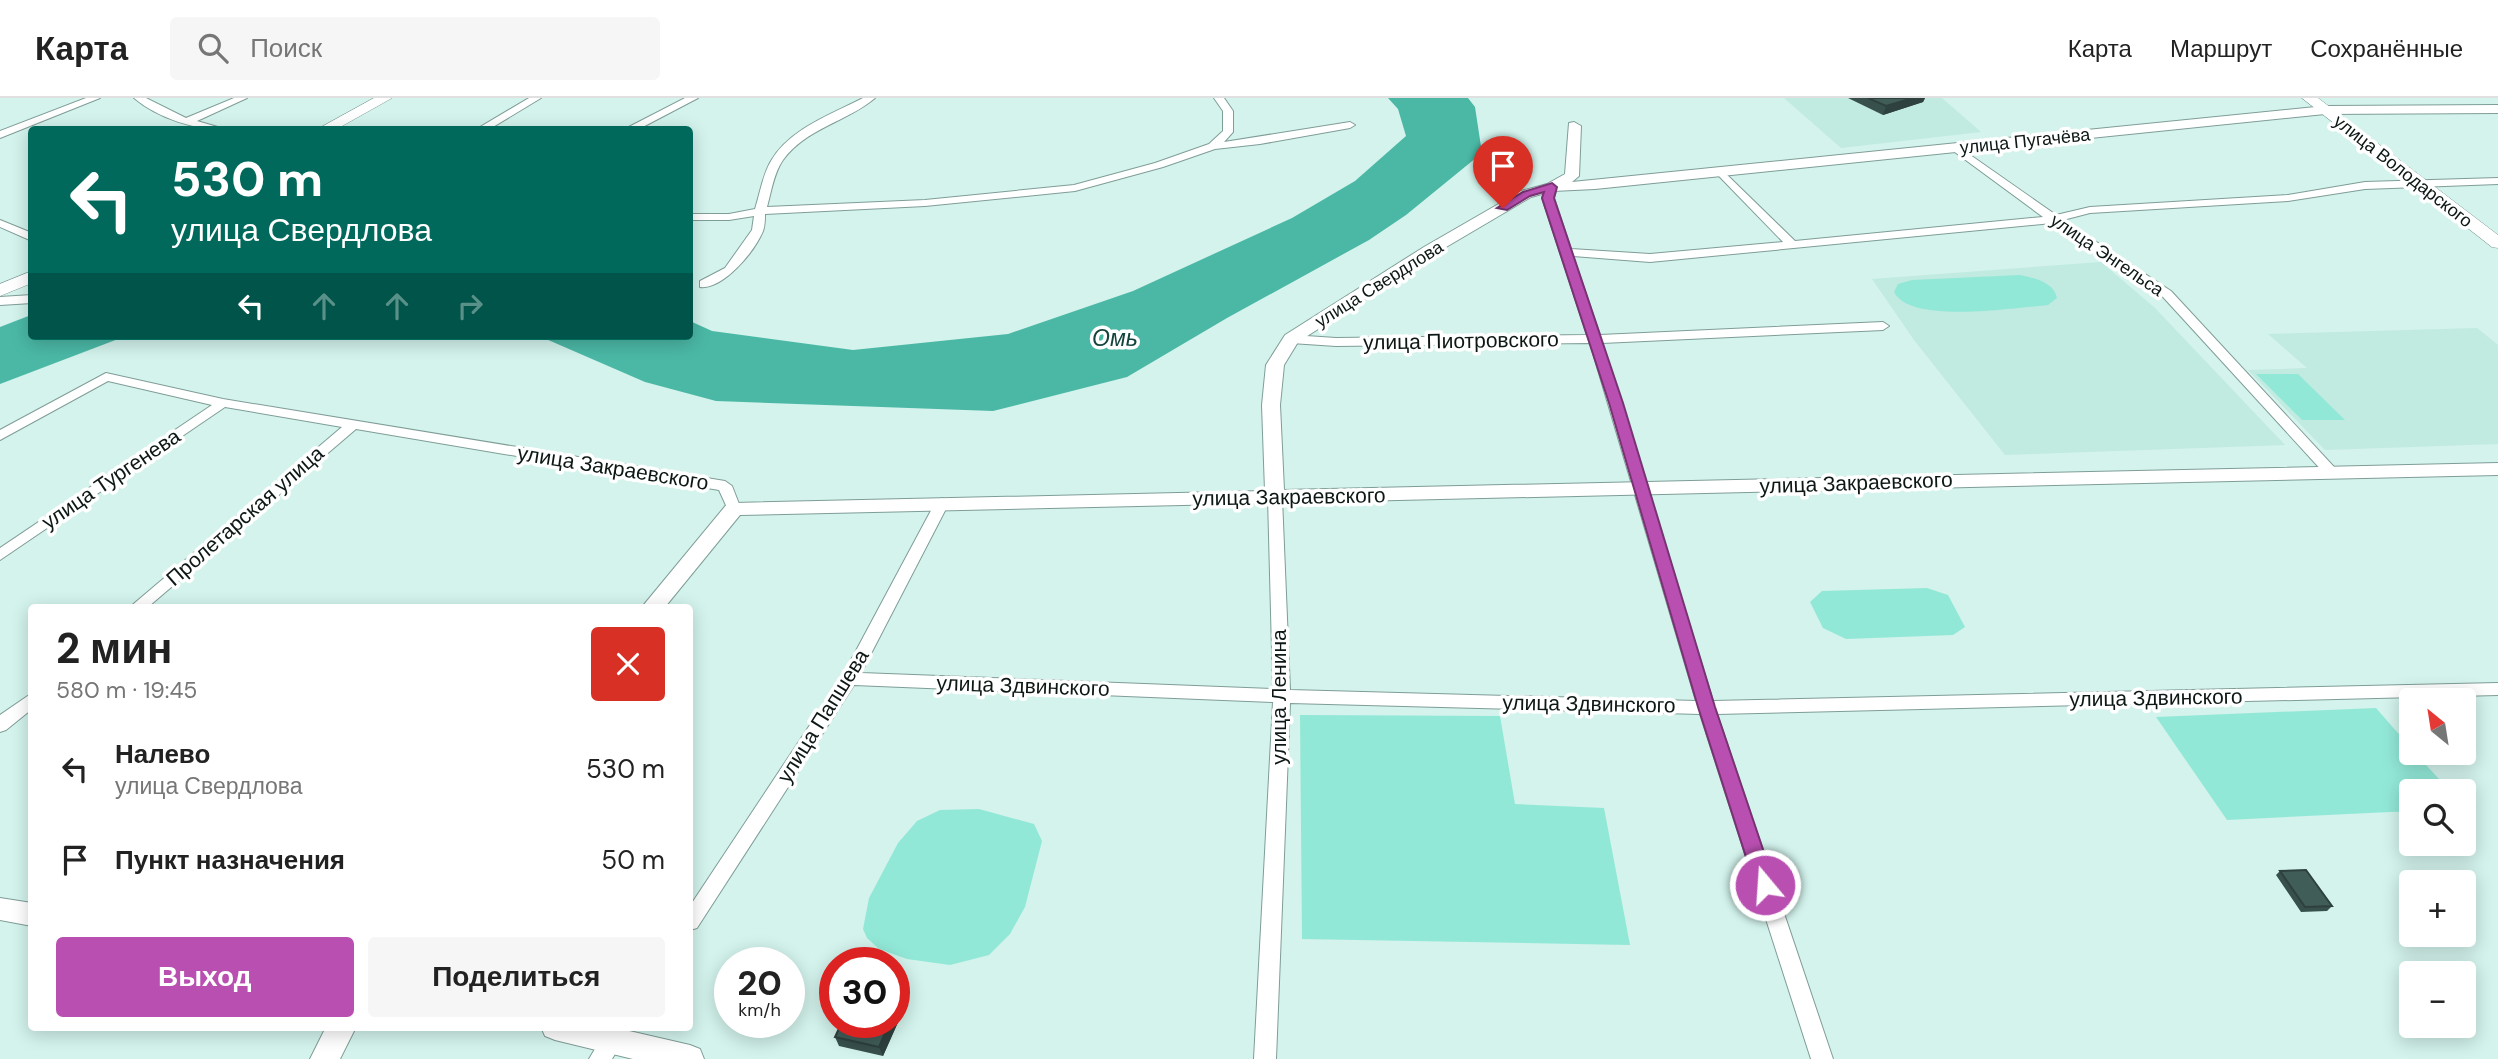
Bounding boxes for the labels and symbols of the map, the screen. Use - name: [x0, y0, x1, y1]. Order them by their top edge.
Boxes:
- street label: улица Володарского: [2329, 109, 2477, 233]
- street label: улица Пугачёва: [1959, 122, 2092, 160]
- pin: [1473, 136, 1533, 208]
- street label: улица Энгельса: [2046, 208, 2169, 302]
- street label: улица Свердлова: [1310, 234, 1448, 333]
- water label: Омь: [1092, 323, 1138, 353]
- street label: улица Пиотровского: [1363, 325, 1559, 357]
- street label: улица Тургенева: [36, 422, 186, 536]
- street label: Пролетарская улица: [160, 439, 330, 592]
- street label: улица Закраевского: [515, 439, 711, 497]
- street label: улица Закраевского: [1759, 466, 1953, 500]
- street label: улица Закраевского: [1192, 481, 1386, 513]
- street label: улица Ленина: [1265, 629, 1293, 765]
- street label: улица Папшева: [771, 644, 875, 788]
- street label: улица Здвинского: [936, 669, 1110, 703]
- street label: улица Здвинского: [2069, 682, 2243, 714]
- street label: улица Здвинского: [1502, 688, 1676, 720]
- north arrow: [2399, 688, 2476, 765]
- position arrow: [1728, 848, 1802, 922]
- speed limit sign: 30: [819, 947, 910, 1038]

